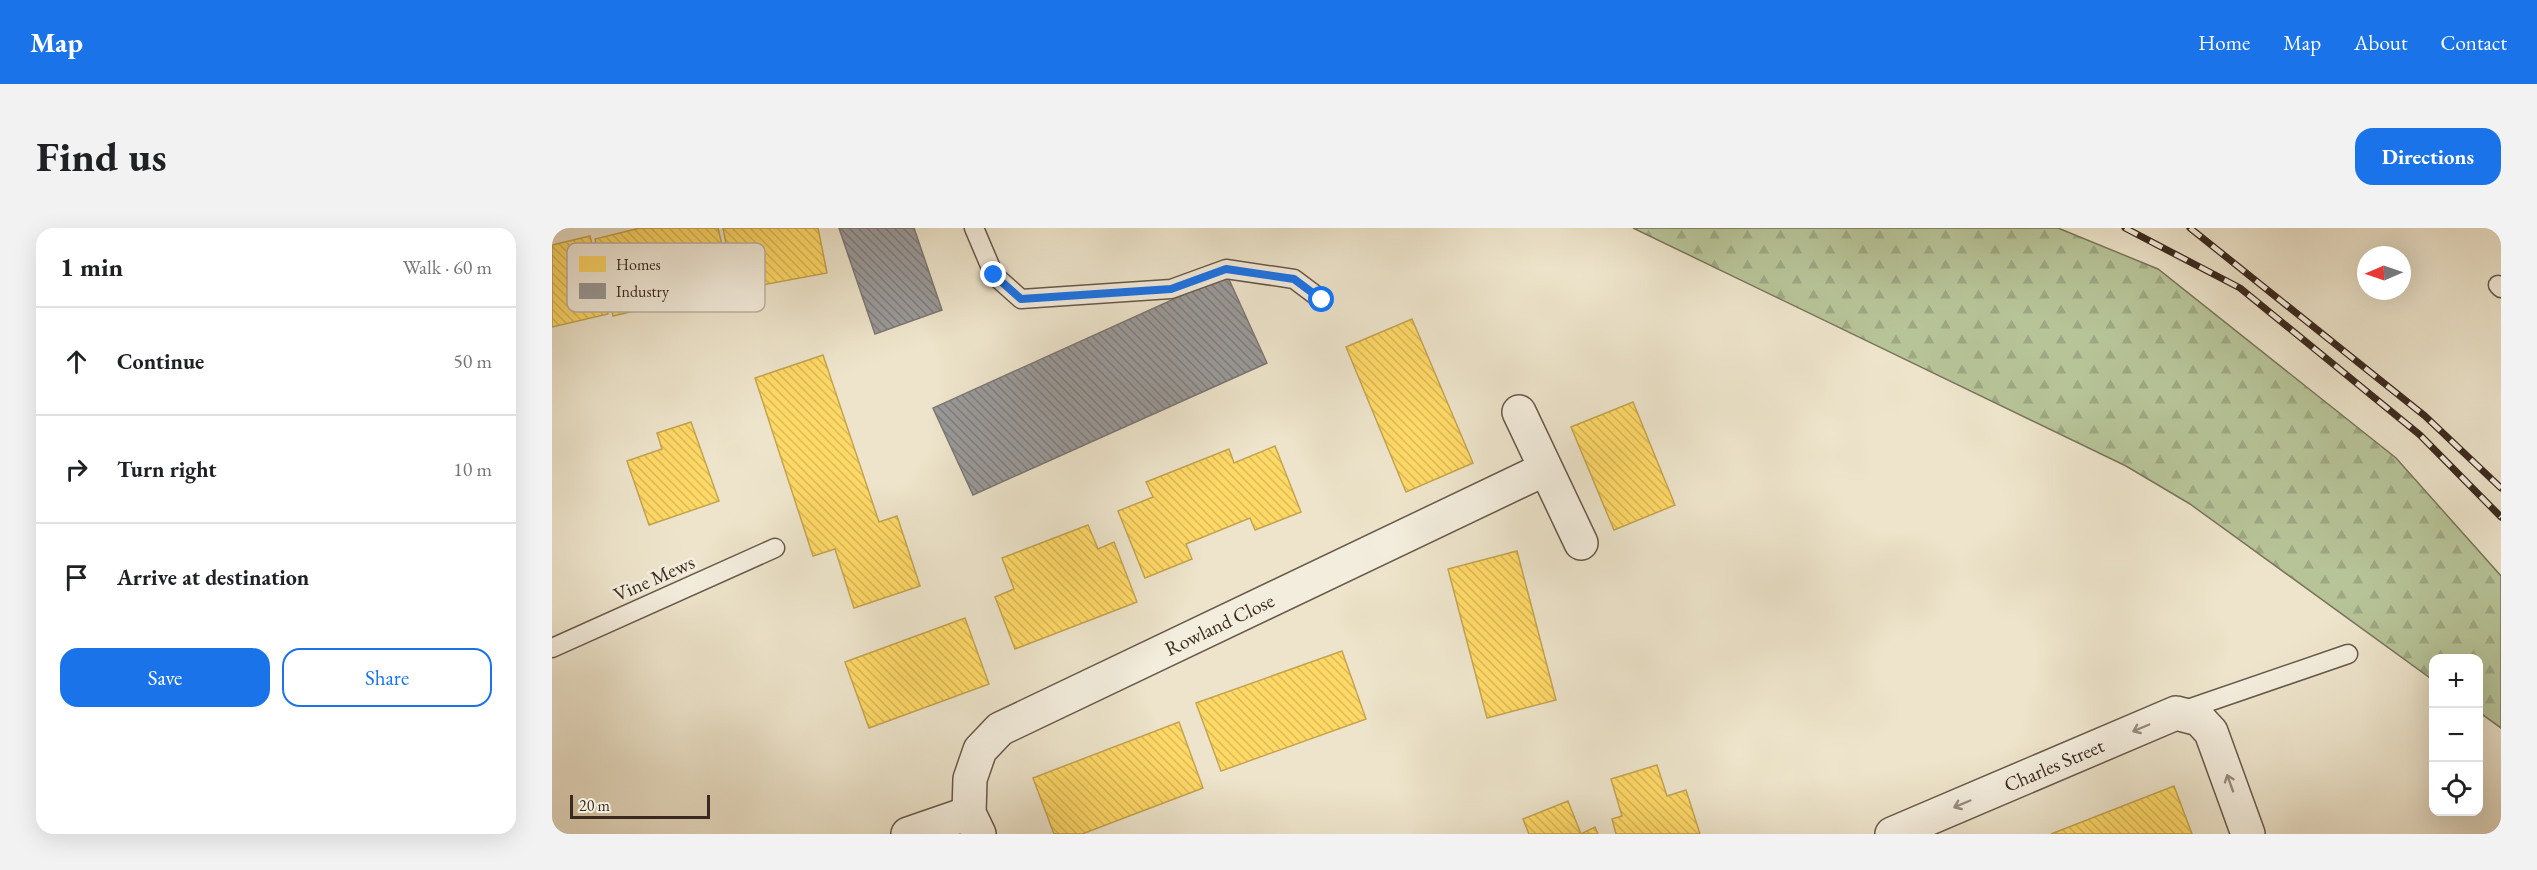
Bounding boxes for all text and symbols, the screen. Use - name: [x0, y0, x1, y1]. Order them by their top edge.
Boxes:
- text: Map: [30, 24, 83, 60]
- text: Home: [2198, 29, 2250, 56]
- text: Map: [2283, 29, 2321, 56]
- text: About: [2354, 29, 2407, 56]
- text: Contact: [2440, 29, 2507, 56]
- button: Directions: [2355, 128, 2501, 185]
- text: Find us: [36, 129, 167, 184]
- legend: [567, 243, 765, 312]
- north arrow: [2357, 246, 2411, 300]
- text: 1 min: [60, 250, 123, 284]
- text: Walk · 60 m: [403, 254, 492, 280]
- text: Homes: [616, 254, 661, 275]
- route end: [980, 261, 1006, 287]
- text: Industry: [616, 281, 670, 302]
- route start: [1308, 286, 1334, 312]
- icon: ahead: [60, 345, 93, 378]
- text: Continue: [117, 347, 204, 376]
- text: 50 m: [453, 348, 492, 374]
- icon: right: [60, 453, 93, 486]
- text: Turn right: [117, 455, 216, 484]
- text: 10 m: [453, 456, 492, 482]
- street label: Vine Mews: [609, 549, 699, 607]
- icon: arrive: [60, 561, 93, 594]
- text: Arrive at destination: [117, 563, 309, 592]
- street label: Rowland Close: [1160, 587, 1279, 662]
- button: Save: [60, 648, 270, 707]
- button: Share: [282, 648, 492, 707]
- map controls: [2429, 654, 2483, 816]
- button: +: [2429, 654, 2483, 708]
- button: −: [2429, 708, 2483, 762]
- one-way arrow: [2133, 723, 2151, 734]
- street label: Charles Street: [2000, 732, 2109, 798]
- button: locate: [2429, 762, 2483, 816]
- one-way arrow: [2224, 774, 2235, 793]
- scale bar: [570, 792, 710, 820]
- text: 20 m: [579, 795, 610, 816]
- one-way arrow: [1953, 799, 1971, 810]

